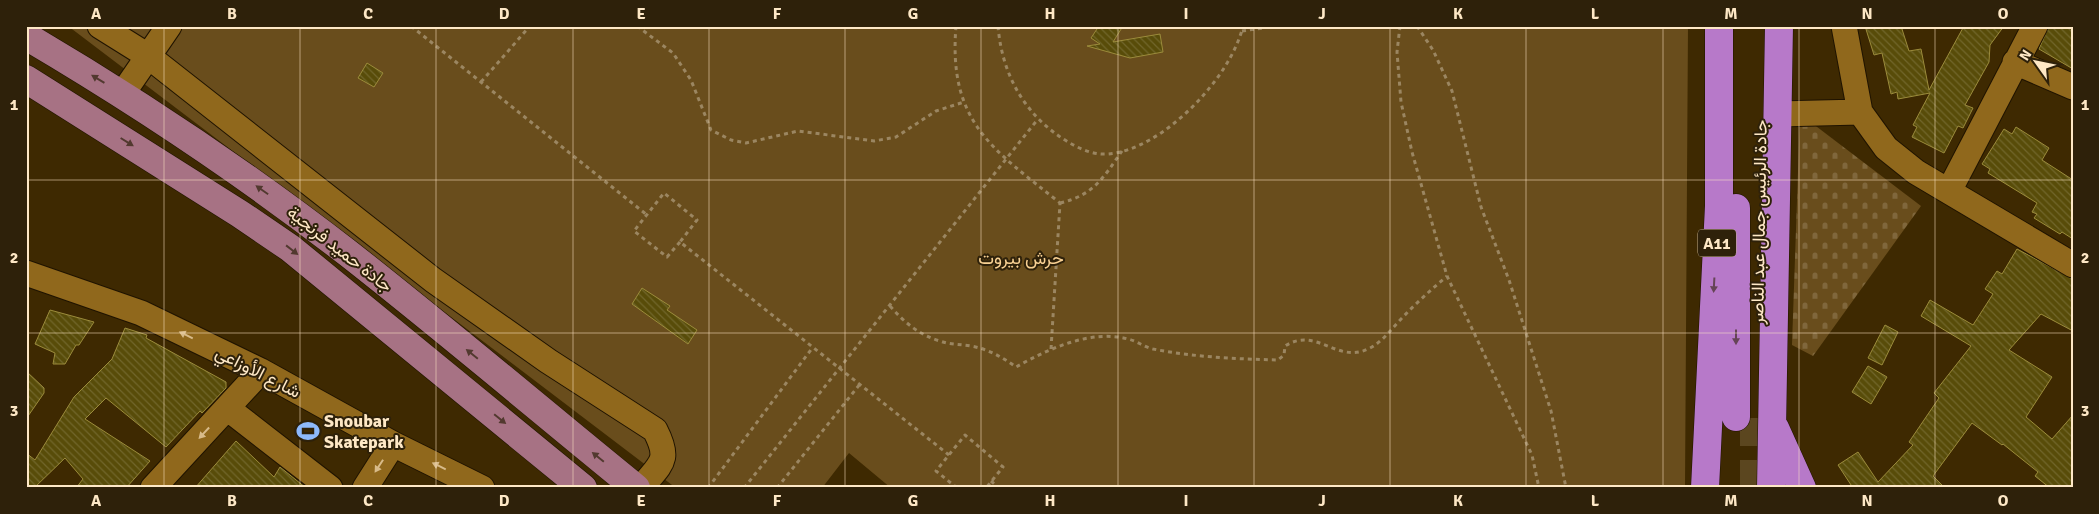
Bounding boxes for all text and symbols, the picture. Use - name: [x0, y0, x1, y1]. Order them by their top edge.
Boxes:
- text: A: [91, 4, 102, 24]
- text: B: [227, 4, 237, 24]
- text: C: [363, 4, 373, 24]
- text: D: [499, 4, 510, 24]
- text: E: [636, 4, 646, 24]
- text: F: [773, 4, 782, 24]
- text: G: [908, 4, 918, 24]
- text: H: [1045, 4, 1055, 24]
- text: I: [1183, 4, 1189, 24]
- text: J: [1318, 4, 1326, 24]
- text: K: [1453, 4, 1463, 24]
- text: L: [1591, 4, 1600, 24]
- text: M: [1724, 4, 1738, 24]
- text: N: [1861, 4, 1873, 24]
- text: O: [1998, 4, 2009, 24]
- north arrow: [2012, 38, 2062, 88]
- text: N: [2016, 46, 2035, 64]
- one-way arrow: [92, 74, 105, 83]
- text: 1: [10, 95, 19, 115]
- text: 1: [2081, 95, 2090, 115]
- street label: جادة الرئيس جمال عبد الناصر: [1746, 119, 1772, 326]
- one-way arrow: [120, 138, 133, 147]
- one-way arrow: [255, 185, 268, 195]
- street label: جادة حميد فرنجية: [283, 201, 397, 297]
- road number: A11: [1698, 230, 1736, 256]
- one-way arrow: [285, 245, 298, 256]
- park label: حرش بيروت: [978, 247, 1064, 269]
- text: 2: [10, 248, 18, 268]
- text: 2: [2081, 248, 2089, 268]
- one-way arrow: [1710, 277, 1718, 293]
- one-way arrow: [1732, 330, 1740, 346]
- one-way arrow: [179, 331, 193, 339]
- street label: شارع الأوزاعي: [210, 341, 304, 406]
- one-way arrow: [466, 349, 479, 360]
- text: 3: [10, 401, 18, 421]
- text: 3: [2081, 401, 2089, 421]
- place label: Snoubar Skatepark: [324, 410, 404, 453]
- one-way arrow: [493, 413, 506, 424]
- sports icon: Snoubar Skatepark: [295, 418, 321, 444]
- one-way arrow: [198, 427, 210, 439]
- one-way arrow: [592, 451, 605, 462]
- one-way arrow: [374, 459, 384, 473]
- one-way arrow: [431, 462, 446, 471]
- text: A: [91, 491, 102, 511]
- text: B: [227, 491, 237, 511]
- text: C: [363, 491, 373, 511]
- text: D: [499, 491, 510, 511]
- text: E: [636, 491, 646, 511]
- text: F: [773, 491, 782, 511]
- text: G: [908, 491, 918, 511]
- text: H: [1045, 491, 1055, 511]
- text: I: [1183, 491, 1189, 511]
- text: J: [1318, 491, 1326, 511]
- text: K: [1453, 491, 1463, 511]
- text: L: [1591, 491, 1600, 511]
- text: M: [1724, 491, 1738, 511]
- text: N: [1861, 491, 1873, 511]
- text: O: [1998, 491, 2009, 511]

